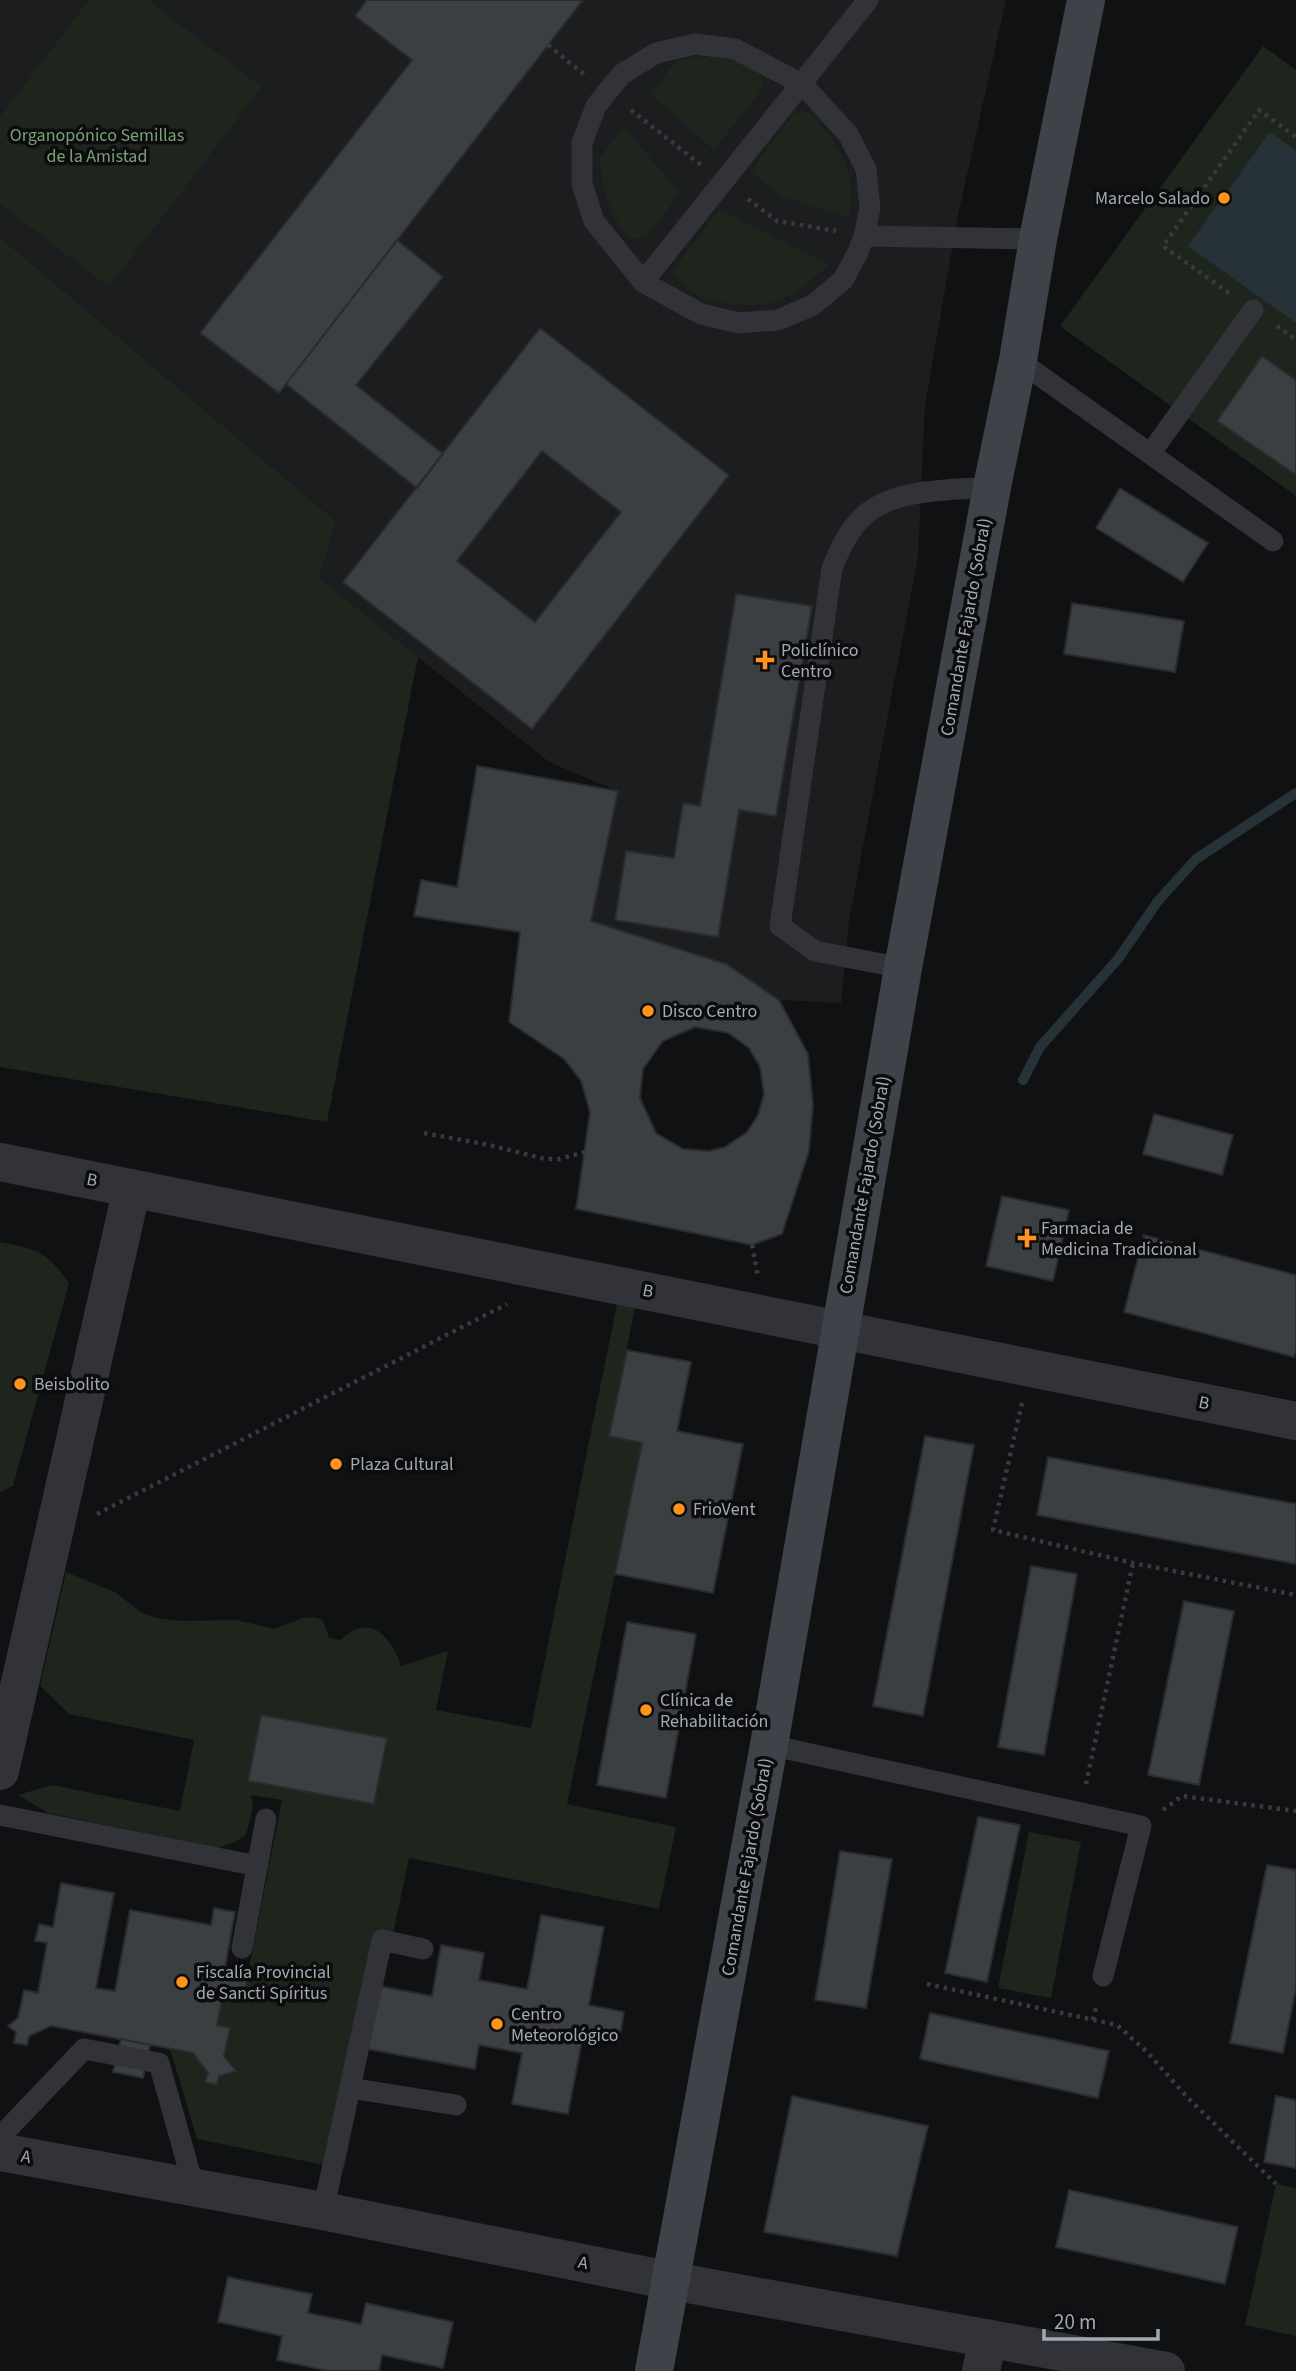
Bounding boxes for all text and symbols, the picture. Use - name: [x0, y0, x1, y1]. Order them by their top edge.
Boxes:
- park label: Organopónico Semillas de la Amistad: [10, 123, 184, 169]
- place label: Marcelo Salado: [1095, 186, 1210, 211]
- marker: Marcelo Salado: [1216, 190, 1232, 206]
- street label: Comandante Fajardo (Sobral): [934, 516, 998, 738]
- place label: Policlínico Centro: [781, 638, 859, 684]
- marker: Policlínico Centro: [755, 650, 775, 670]
- place label: Disco Centro: [662, 999, 757, 1024]
- marker: Disco Centro: [640, 1003, 656, 1019]
- street label: Comandante Fajardo (Sobral): [833, 1074, 897, 1296]
- street label: B: [84, 1167, 100, 1193]
- place label: Farmacia de Medicina Tradicional: [1041, 1216, 1197, 1262]
- marker: Farmacia de Medicina Tradicional: [1019, 1230, 1035, 1246]
- street label: B: [640, 1278, 656, 1304]
- place label: Beisbolito: [34, 1372, 110, 1397]
- marker: Beisbolito: [12, 1376, 28, 1392]
- street label: B: [1196, 1390, 1212, 1416]
- place label: Plaza Cultural: [350, 1452, 454, 1477]
- marker: Plaza Cultural: [328, 1456, 344, 1472]
- place label: FrioVent: [693, 1497, 755, 1522]
- marker: FrioVent: [671, 1501, 687, 1517]
- place label: Clínica de Rehabilitación: [660, 1688, 768, 1734]
- marker: Clínica de Rehabilitación: [638, 1702, 654, 1718]
- street label: Comandante Fajardo (Sobral): [715, 1756, 779, 1978]
- place label: Fiscalía Provincial de Sancti Spíritus: [196, 1960, 331, 2006]
- marker: Fiscalía Provincial de Sancti Spíritus: [174, 1974, 190, 1990]
- place label: Centro Meteorológico: [511, 2002, 619, 2048]
- marker: Centro Meteorológico: [489, 2016, 505, 2032]
- street label: A: [19, 2144, 33, 2170]
- street label: A: [576, 2250, 590, 2276]
- scale bar: [1044, 2298, 1158, 2342]
- text: 20 m: [1054, 2307, 1096, 2337]

